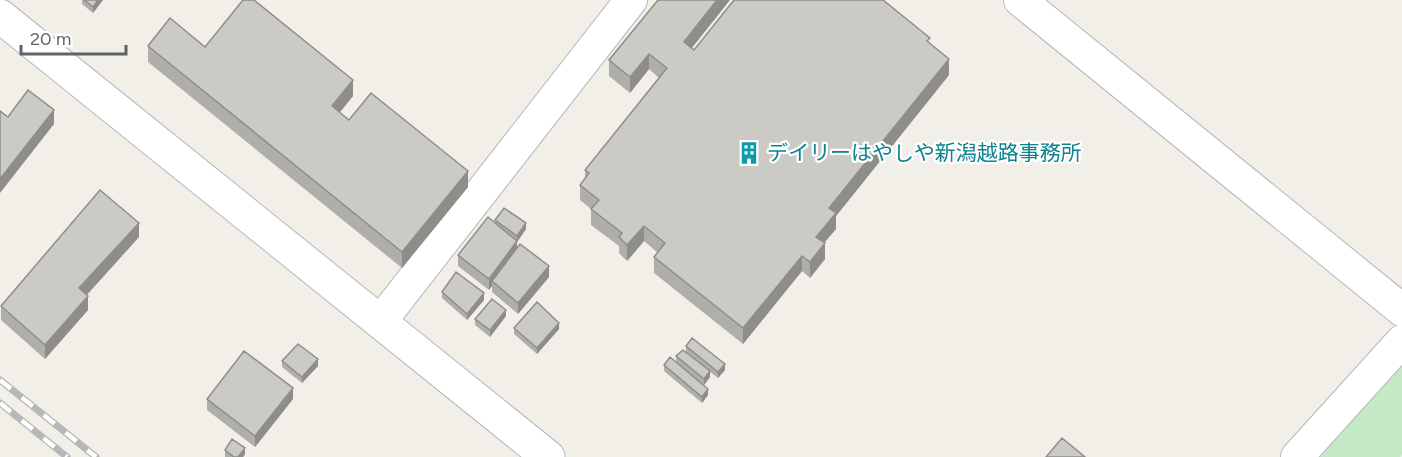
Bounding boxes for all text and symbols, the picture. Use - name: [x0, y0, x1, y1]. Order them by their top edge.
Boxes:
- scale bar: [21, 18, 126, 56]
- text: 20 m: [30, 28, 71, 50]
- building icon: デイリーはやしや新潟越路事務所: [736, 140, 762, 166]
- place label: デイリーはやしや新潟越路事務所: [767, 140, 1082, 165]

